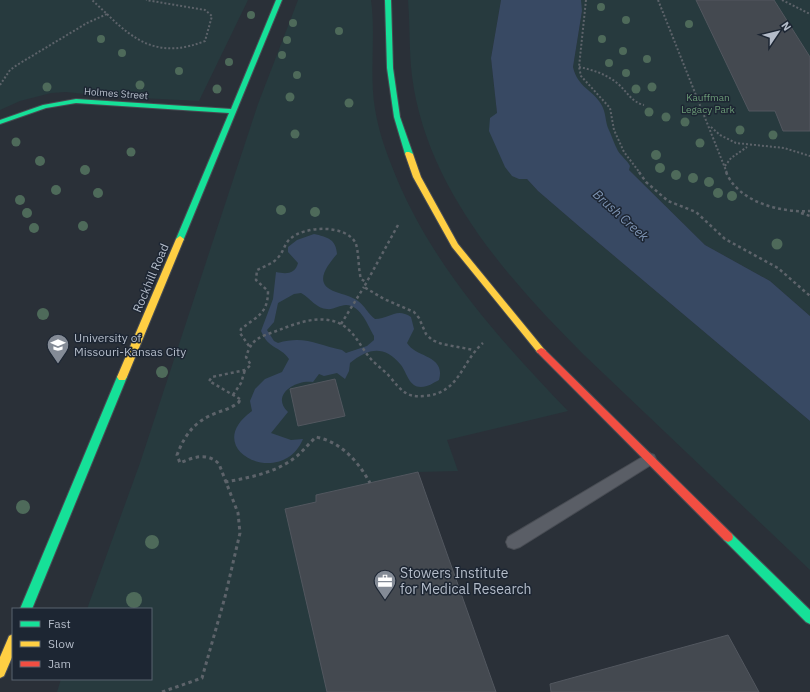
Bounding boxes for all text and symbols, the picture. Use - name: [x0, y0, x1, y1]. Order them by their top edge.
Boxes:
- north arrow: [758, 12, 798, 52]
- text: N: [778, 19, 794, 34]
- street label: Holmes Street: [83, 85, 149, 102]
- park label: Kauffman Legacy Park: [681, 91, 736, 116]
- water label: Brush Creek: [589, 186, 652, 245]
- street label: Rockhill Road: [129, 241, 172, 314]
- place label: University of Missouri-Kansas City: [74, 330, 186, 359]
- school or university icon: University of Missouri-Kansas City: [45, 332, 71, 365]
- place label: Stowers Institute for Medical Research: [400, 564, 532, 598]
- office icon: Stowers Institute for Medical Research: [372, 568, 398, 601]
- legend: [12, 608, 152, 680]
- text: Fast: [48, 616, 71, 631]
- text: Slow: [48, 636, 74, 651]
- text: Jam: [48, 656, 71, 671]

